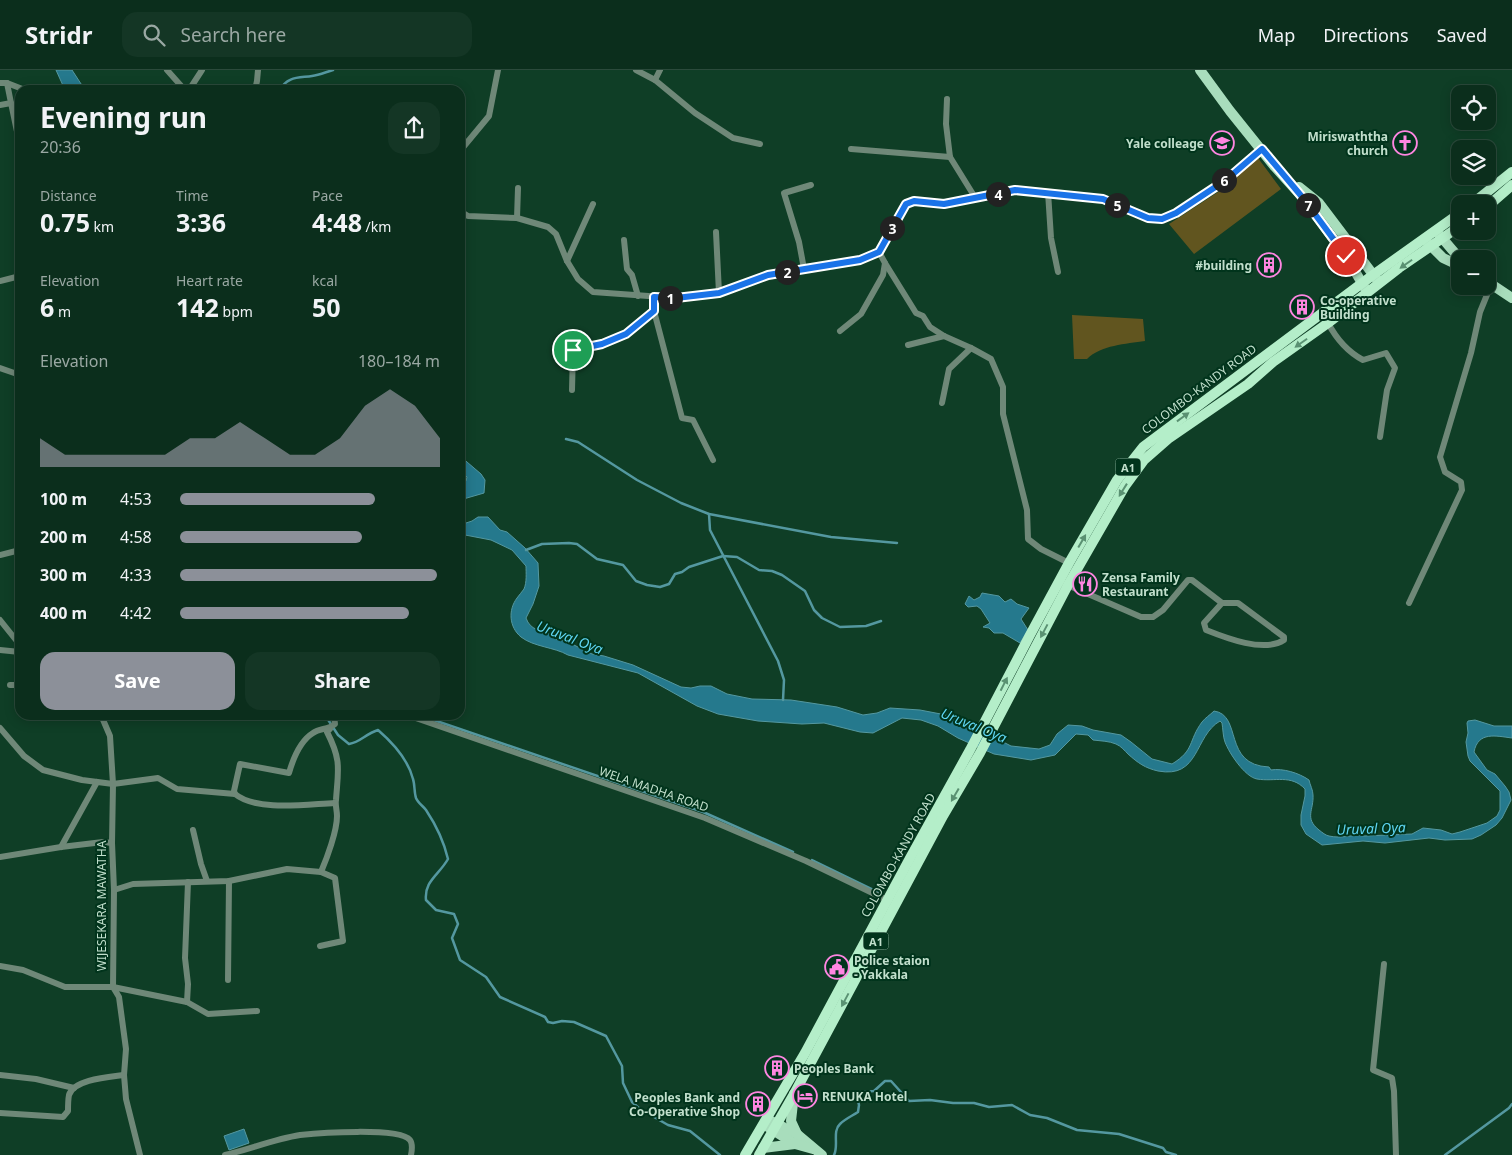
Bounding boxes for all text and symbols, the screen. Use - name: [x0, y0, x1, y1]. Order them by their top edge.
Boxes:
- search box: [122, 12, 472, 57]
- text: Stridr: [25, 18, 92, 51]
- icon: search: [140, 21, 168, 49]
- text: Search here: [180, 22, 286, 48]
- text: Map: [1258, 23, 1295, 47]
- text: Directions: [1323, 23, 1409, 47]
- text: Saved: [1437, 23, 1487, 47]
- map controls: [1451, 85, 1496, 295]
- button: locate: [1451, 85, 1496, 130]
- text: Evening run: [40, 98, 207, 136]
- button: share: [388, 102, 440, 154]
- place label: Miriswaththa church: [1307, 128, 1388, 159]
- school or university icon: Yale colleage: [1209, 130, 1235, 156]
- church icon: Miriswaththa church: [1392, 130, 1418, 156]
- place label: Yale colleage: [1126, 135, 1204, 152]
- text: 20:36: [40, 136, 81, 158]
- button: layers: [1451, 140, 1496, 185]
- pin: 6: [1212, 168, 1236, 192]
- text: 6: [1220, 171, 1229, 190]
- pin: 4: [986, 182, 1010, 206]
- text: 4: [994, 185, 1003, 204]
- text: Distance: [40, 186, 97, 205]
- text: Time: [176, 186, 208, 205]
- text: Pace: [312, 186, 343, 205]
- pin: 5: [1104, 192, 1130, 218]
- pin: 7: [1296, 192, 1320, 218]
- button: +: [1451, 195, 1496, 240]
- text: 5: [1113, 196, 1122, 215]
- text: 7: [1304, 196, 1313, 215]
- text: 0.75: [40, 205, 90, 239]
- text: 3:36: [176, 205, 226, 239]
- text: 4:48: [312, 205, 362, 239]
- pin: 3: [880, 216, 904, 240]
- text: km: [90, 217, 114, 236]
- text: /km: [362, 217, 391, 236]
- text: 3: [888, 219, 897, 238]
- pin: [1325, 235, 1367, 277]
- icon: check: [1332, 242, 1360, 270]
- button: −: [1451, 250, 1496, 295]
- building icon: #building: [1256, 252, 1282, 278]
- place label: #building: [1195, 257, 1252, 274]
- one-way arrow: [1399, 259, 1412, 269]
- pin: 2: [774, 260, 800, 284]
- text: 2: [783, 263, 792, 282]
- text: Elevation: [40, 271, 100, 290]
- text: Heart rate: [176, 271, 243, 290]
- text: kcal: [312, 271, 338, 290]
- pin: 1: [658, 286, 682, 310]
- text: 1: [666, 289, 675, 308]
- text: 6: [40, 290, 54, 324]
- text: 142: [176, 290, 219, 324]
- text: 50: [312, 290, 341, 324]
- place label: Co-operative Building: [1320, 292, 1396, 323]
- building icon: Co-operative Building: [1289, 294, 1315, 320]
- text: m: [54, 302, 71, 321]
- text: bpm: [219, 302, 253, 321]
- pin: [552, 329, 594, 371]
- icon: arrive: [559, 336, 587, 364]
- one-way arrow: [1294, 338, 1308, 348]
- street label: COLOMBO-KANDY ROAD: [1138, 340, 1260, 438]
- text: Elevation: [40, 350, 108, 372]
- text: 180–184 m: [358, 350, 440, 372]
- one-way arrow: [1176, 412, 1190, 422]
- road number: A1: [1116, 458, 1140, 476]
- one-way arrow: [1118, 483, 1128, 496]
- text: 100 m: [40, 488, 87, 510]
- text: 4:53: [120, 488, 152, 510]
- text: 200 m: [40, 526, 87, 548]
- text: 4:58: [120, 526, 152, 548]
- one-way arrow: [1077, 534, 1086, 547]
- text: 300 m: [40, 564, 87, 586]
- text: 4:33: [120, 564, 152, 586]
- place label: Zensa Family Restaurant: [1102, 569, 1180, 600]
- restaurant icon: Zensa Family Restaurant: [1072, 571, 1098, 597]
- text: 400 m: [40, 602, 87, 624]
- text: 4:42: [120, 602, 152, 624]
- water label: Uruval Oya: [534, 616, 606, 658]
- one-way arrow: [1040, 624, 1048, 639]
- button: Save: [40, 652, 235, 710]
- button: Share: [245, 652, 440, 710]
- one-way arrow: [1000, 676, 1008, 691]
- water label: Uruval Oya: [938, 703, 1010, 747]
- street label: WELA MADHA ROAD: [597, 762, 711, 816]
- one-way arrow: [951, 789, 960, 802]
- street label: COLOMBO-KANDY ROAD: [857, 790, 939, 920]
- water label: Uruval Oya: [1336, 817, 1406, 839]
- street label: WIJESEKARA MAWATHA: [93, 840, 110, 971]
- road number: A1: [864, 932, 888, 949]
- place label: Police staion - Yakkala: [854, 952, 930, 983]
- public building icon: Police staion - Yakkala: [824, 954, 850, 980]
- one-way arrow: [841, 992, 849, 1007]
- building icon: Peoples Bank: [764, 1055, 790, 1081]
- place label: Peoples Bank: [794, 1060, 875, 1077]
- hotel icon: RENUKA Hotel: [792, 1083, 818, 1109]
- place label: RENUKA Hotel: [822, 1088, 907, 1105]
- place label: Peoples Bank and Co-Operative Shop: [629, 1089, 740, 1120]
- building icon: Peoples Bank and Co-Operative Shop: [745, 1091, 771, 1117]

